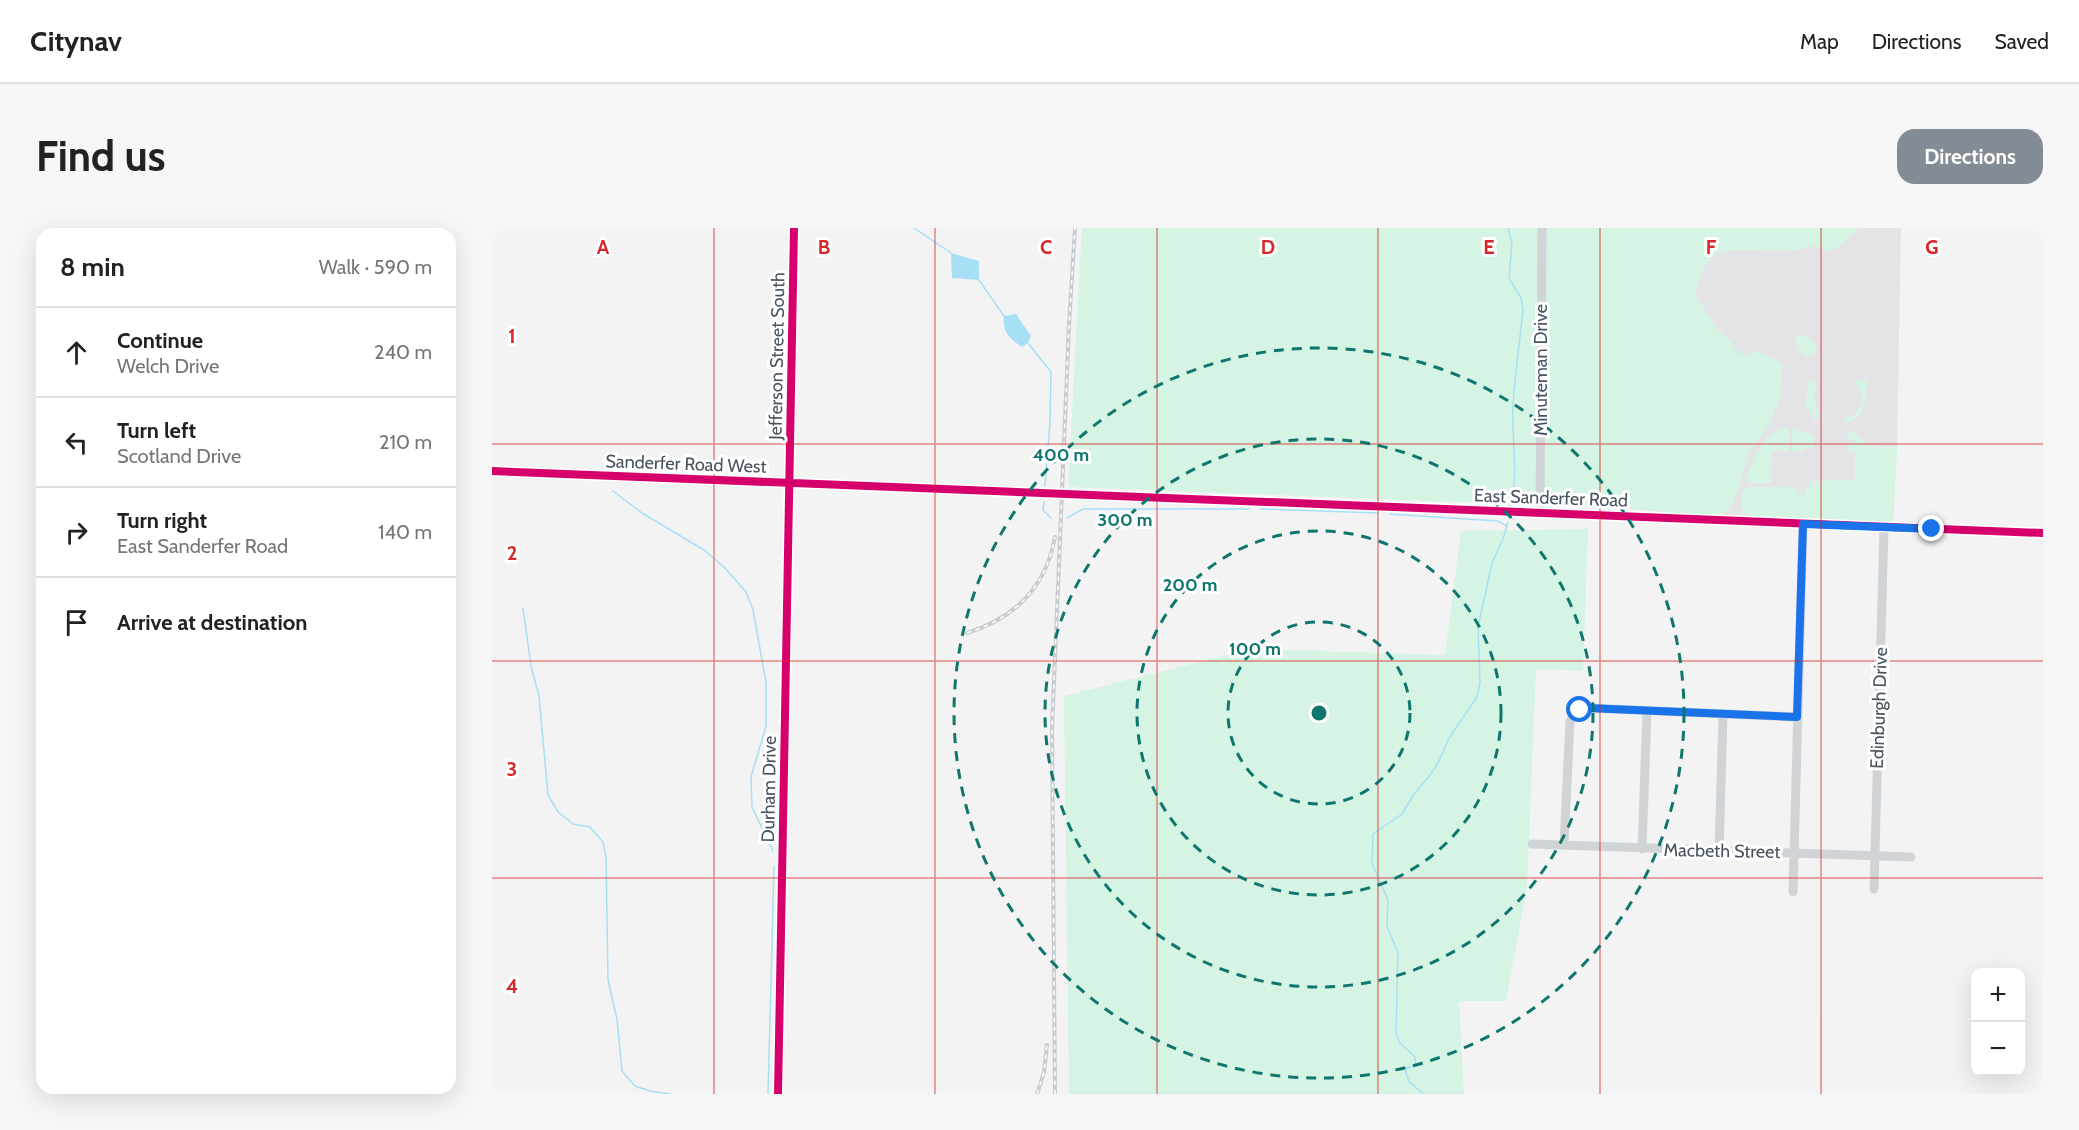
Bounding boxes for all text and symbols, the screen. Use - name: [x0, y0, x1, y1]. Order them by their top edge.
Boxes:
- text: Citynav: [30, 24, 122, 58]
- text: Map: [1800, 29, 1839, 54]
- text: Directions: [1872, 29, 1961, 54]
- text: Saved: [1994, 29, 2049, 54]
- button: Directions: [1897, 129, 2043, 184]
- text: Find us: [36, 130, 165, 182]
- text: A: [597, 235, 610, 259]
- text: B: [818, 235, 830, 259]
- text: C: [1040, 235, 1052, 259]
- text: D: [1261, 235, 1275, 259]
- text: E: [1483, 235, 1495, 259]
- text: F: [1706, 235, 1717, 259]
- text: G: [1925, 235, 1939, 259]
- text: 8 min: [60, 251, 125, 283]
- text: Walk · 590 m: [319, 255, 432, 279]
- street label: Jefferson Street South: [765, 272, 789, 441]
- street label: Minuteman Drive: [1530, 304, 1552, 436]
- text: 1: [508, 324, 516, 348]
- text: Continue: [117, 327, 203, 354]
- icon: ahead: [60, 336, 93, 369]
- text: 240 m: [374, 340, 432, 364]
- text: Welch Drive: [117, 354, 219, 378]
- text: Turn left: [117, 417, 196, 444]
- icon: left: [60, 426, 93, 459]
- text: 210 m: [379, 430, 432, 454]
- text: Scotland Drive: [117, 444, 241, 468]
- text: 400 m: [1033, 444, 1089, 466]
- street label: Sanderfer Road West: [605, 450, 767, 478]
- street label: East Sanderfer Road: [1474, 484, 1628, 512]
- text: Turn right: [117, 507, 207, 534]
- text: 300 m: [1098, 509, 1152, 531]
- route end: [1918, 515, 1944, 541]
- icon: right: [60, 516, 93, 549]
- text: 140 m: [378, 520, 432, 544]
- text: East Sanderfer Road: [117, 534, 288, 558]
- text: 2: [507, 541, 517, 565]
- text: 200 m: [1163, 574, 1217, 596]
- icon: arrive: [60, 606, 93, 639]
- text: Arrive at destination: [117, 609, 307, 636]
- text: 100 m: [1229, 638, 1281, 660]
- street label: Edinburgh Drive: [1866, 647, 1892, 769]
- route start: [1566, 696, 1592, 722]
- centre of rings: [1309, 703, 1329, 723]
- street label: Durham Drive: [757, 735, 781, 843]
- text: 3: [507, 757, 517, 781]
- street label: Macbeth Street: [1663, 839, 1781, 863]
- map controls: [1971, 968, 2025, 1076]
- button: +: [1971, 968, 2025, 1022]
- text: 4: [506, 974, 518, 998]
- button: −: [1971, 1022, 2025, 1076]

